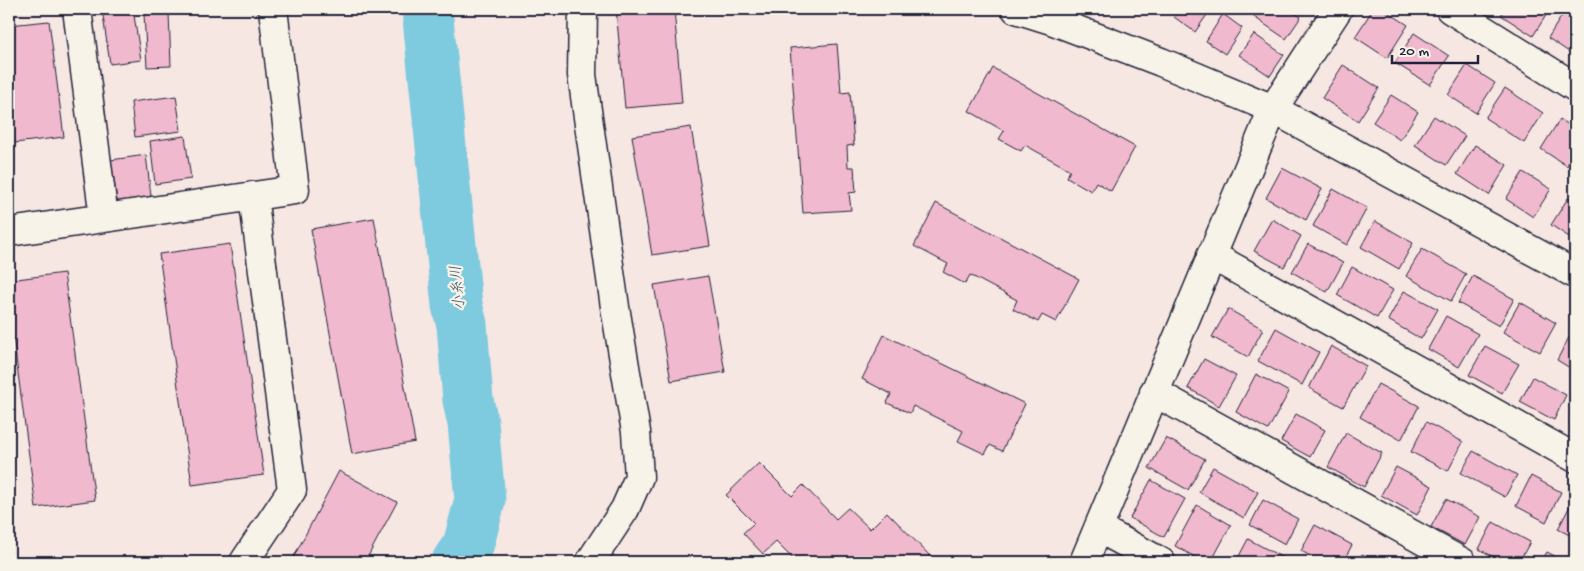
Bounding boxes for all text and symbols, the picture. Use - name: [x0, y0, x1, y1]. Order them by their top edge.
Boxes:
- scale bar: [1392, 32, 1478, 64]
- text: 20 m: [1399, 43, 1429, 61]
- water label: 小糸川: [447, 264, 470, 311]

